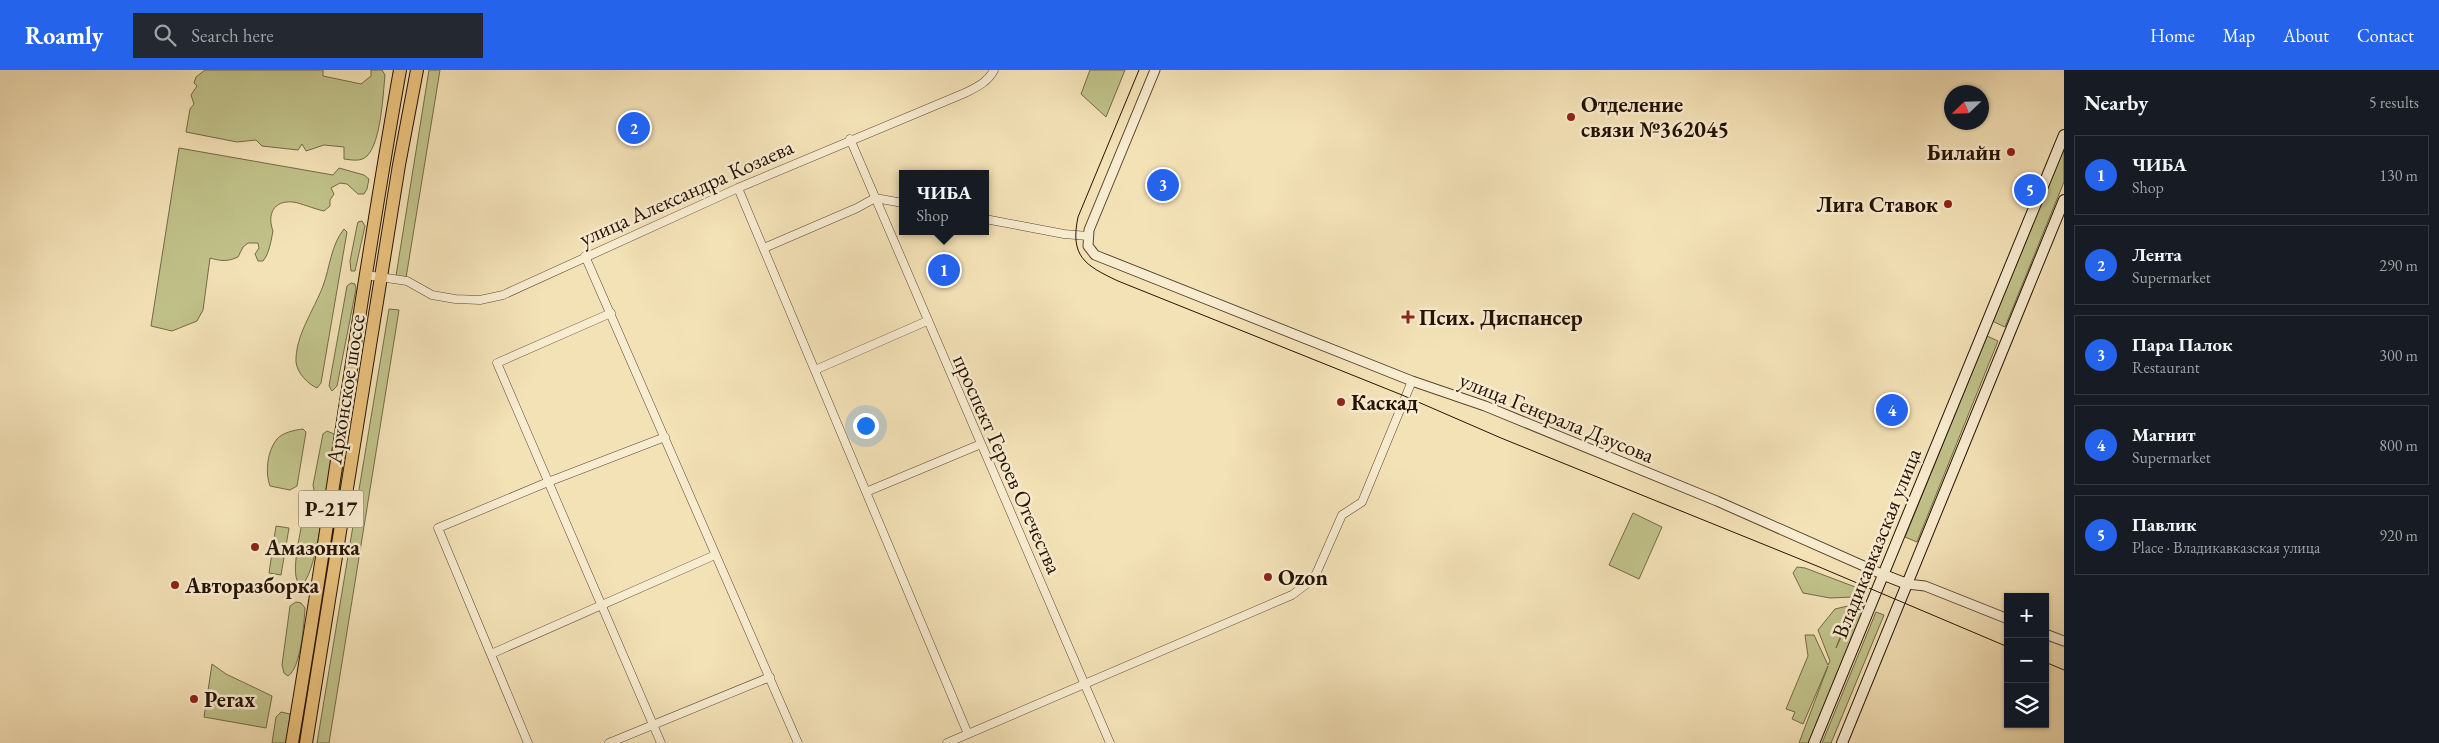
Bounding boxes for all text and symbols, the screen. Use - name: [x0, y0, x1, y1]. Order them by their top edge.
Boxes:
- search box: [133, 13, 483, 58]
- text: Roamly: [25, 20, 103, 51]
- icon: search: [151, 21, 179, 49]
- text: Search here: [191, 23, 274, 48]
- text: Home: [2150, 24, 2195, 47]
- text: Map: [2223, 24, 2255, 47]
- text: About: [2283, 24, 2329, 47]
- text: Contact: [2357, 24, 2414, 47]
- north arrow: [1944, 85, 1989, 130]
- text: Nearby: [2084, 89, 2148, 116]
- place label: Отделение связи №362045: [1581, 90, 1729, 144]
- text: 5 results: [2369, 92, 2419, 113]
- pin: 2: [618, 109, 650, 147]
- marker: Отделение связи №362045: [1565, 111, 1577, 123]
- street label: улица Александра Козаева: [574, 132, 798, 253]
- place label: Билайн: [1927, 138, 2001, 167]
- marker: Билайн: [2005, 146, 2017, 158]
- text: ЧИБА: [2132, 152, 2187, 177]
- text: 1: [2097, 165, 2105, 186]
- text: 130 m: [2379, 165, 2418, 186]
- pin: 3: [1147, 166, 1179, 204]
- popup: [899, 170, 989, 235]
- pin: 5: [2014, 171, 2046, 209]
- text: Shop: [2132, 177, 2164, 198]
- text: ЧИБА: [917, 180, 971, 205]
- place label: Лига Ставок: [1816, 190, 1939, 219]
- marker: Лига Ставок: [1942, 198, 1954, 210]
- text: Shop: [917, 205, 949, 226]
- text: Лента: [2132, 242, 2182, 267]
- pin: 1: [928, 251, 960, 289]
- text: 2: [2097, 255, 2105, 276]
- text: 290 m: [2379, 255, 2418, 276]
- text: Supermarket: [2132, 267, 2211, 288]
- place label: Псих. Диспансер: [1419, 303, 1583, 332]
- marker: Псих. Диспансер: [1401, 310, 1415, 324]
- street label: Архонское шоссе: [319, 312, 372, 467]
- text: Пара Палок: [2132, 332, 2232, 357]
- text: 3: [2097, 345, 2105, 366]
- text: 300 m: [2379, 345, 2418, 366]
- street label: проспект Героев Отечества: [946, 350, 1069, 578]
- text: Restaurant: [2132, 357, 2200, 378]
- street label: улица Генерала Дзусова: [1455, 365, 1659, 470]
- place label: Каскад: [1351, 388, 1419, 417]
- pin: 4: [1876, 391, 1908, 429]
- marker: Каскад: [1335, 396, 1347, 408]
- your location: [853, 413, 879, 439]
- text: Магнит: [2132, 422, 2196, 447]
- text: 4: [2097, 435, 2105, 456]
- text: 800 m: [2379, 435, 2418, 456]
- street label: Владикавказская улица: [1825, 444, 1928, 643]
- text: Supermarket: [2132, 447, 2211, 468]
- road number: Р-217: [298, 490, 364, 528]
- text: Павлик: [2132, 512, 2197, 537]
- text: 5: [2097, 525, 2105, 546]
- text: 920 m: [2379, 525, 2418, 546]
- place label: Амазонка: [264, 533, 360, 562]
- text: Place · Владикавказская улица: [2132, 537, 2320, 558]
- marker: Амазонка: [249, 541, 261, 553]
- place label: Ozon: [1278, 563, 1328, 592]
- place label: Авторазборка: [184, 571, 319, 600]
- marker: Ozon: [1262, 571, 1274, 583]
- marker: Авторазборка: [169, 579, 181, 591]
- map controls: [2004, 593, 2049, 728]
- button: +: [2004, 593, 2049, 638]
- button: −: [2004, 638, 2049, 683]
- button: layers: [2004, 683, 2049, 728]
- place label: Регах: [204, 685, 255, 714]
- marker: Регах: [188, 693, 200, 705]

